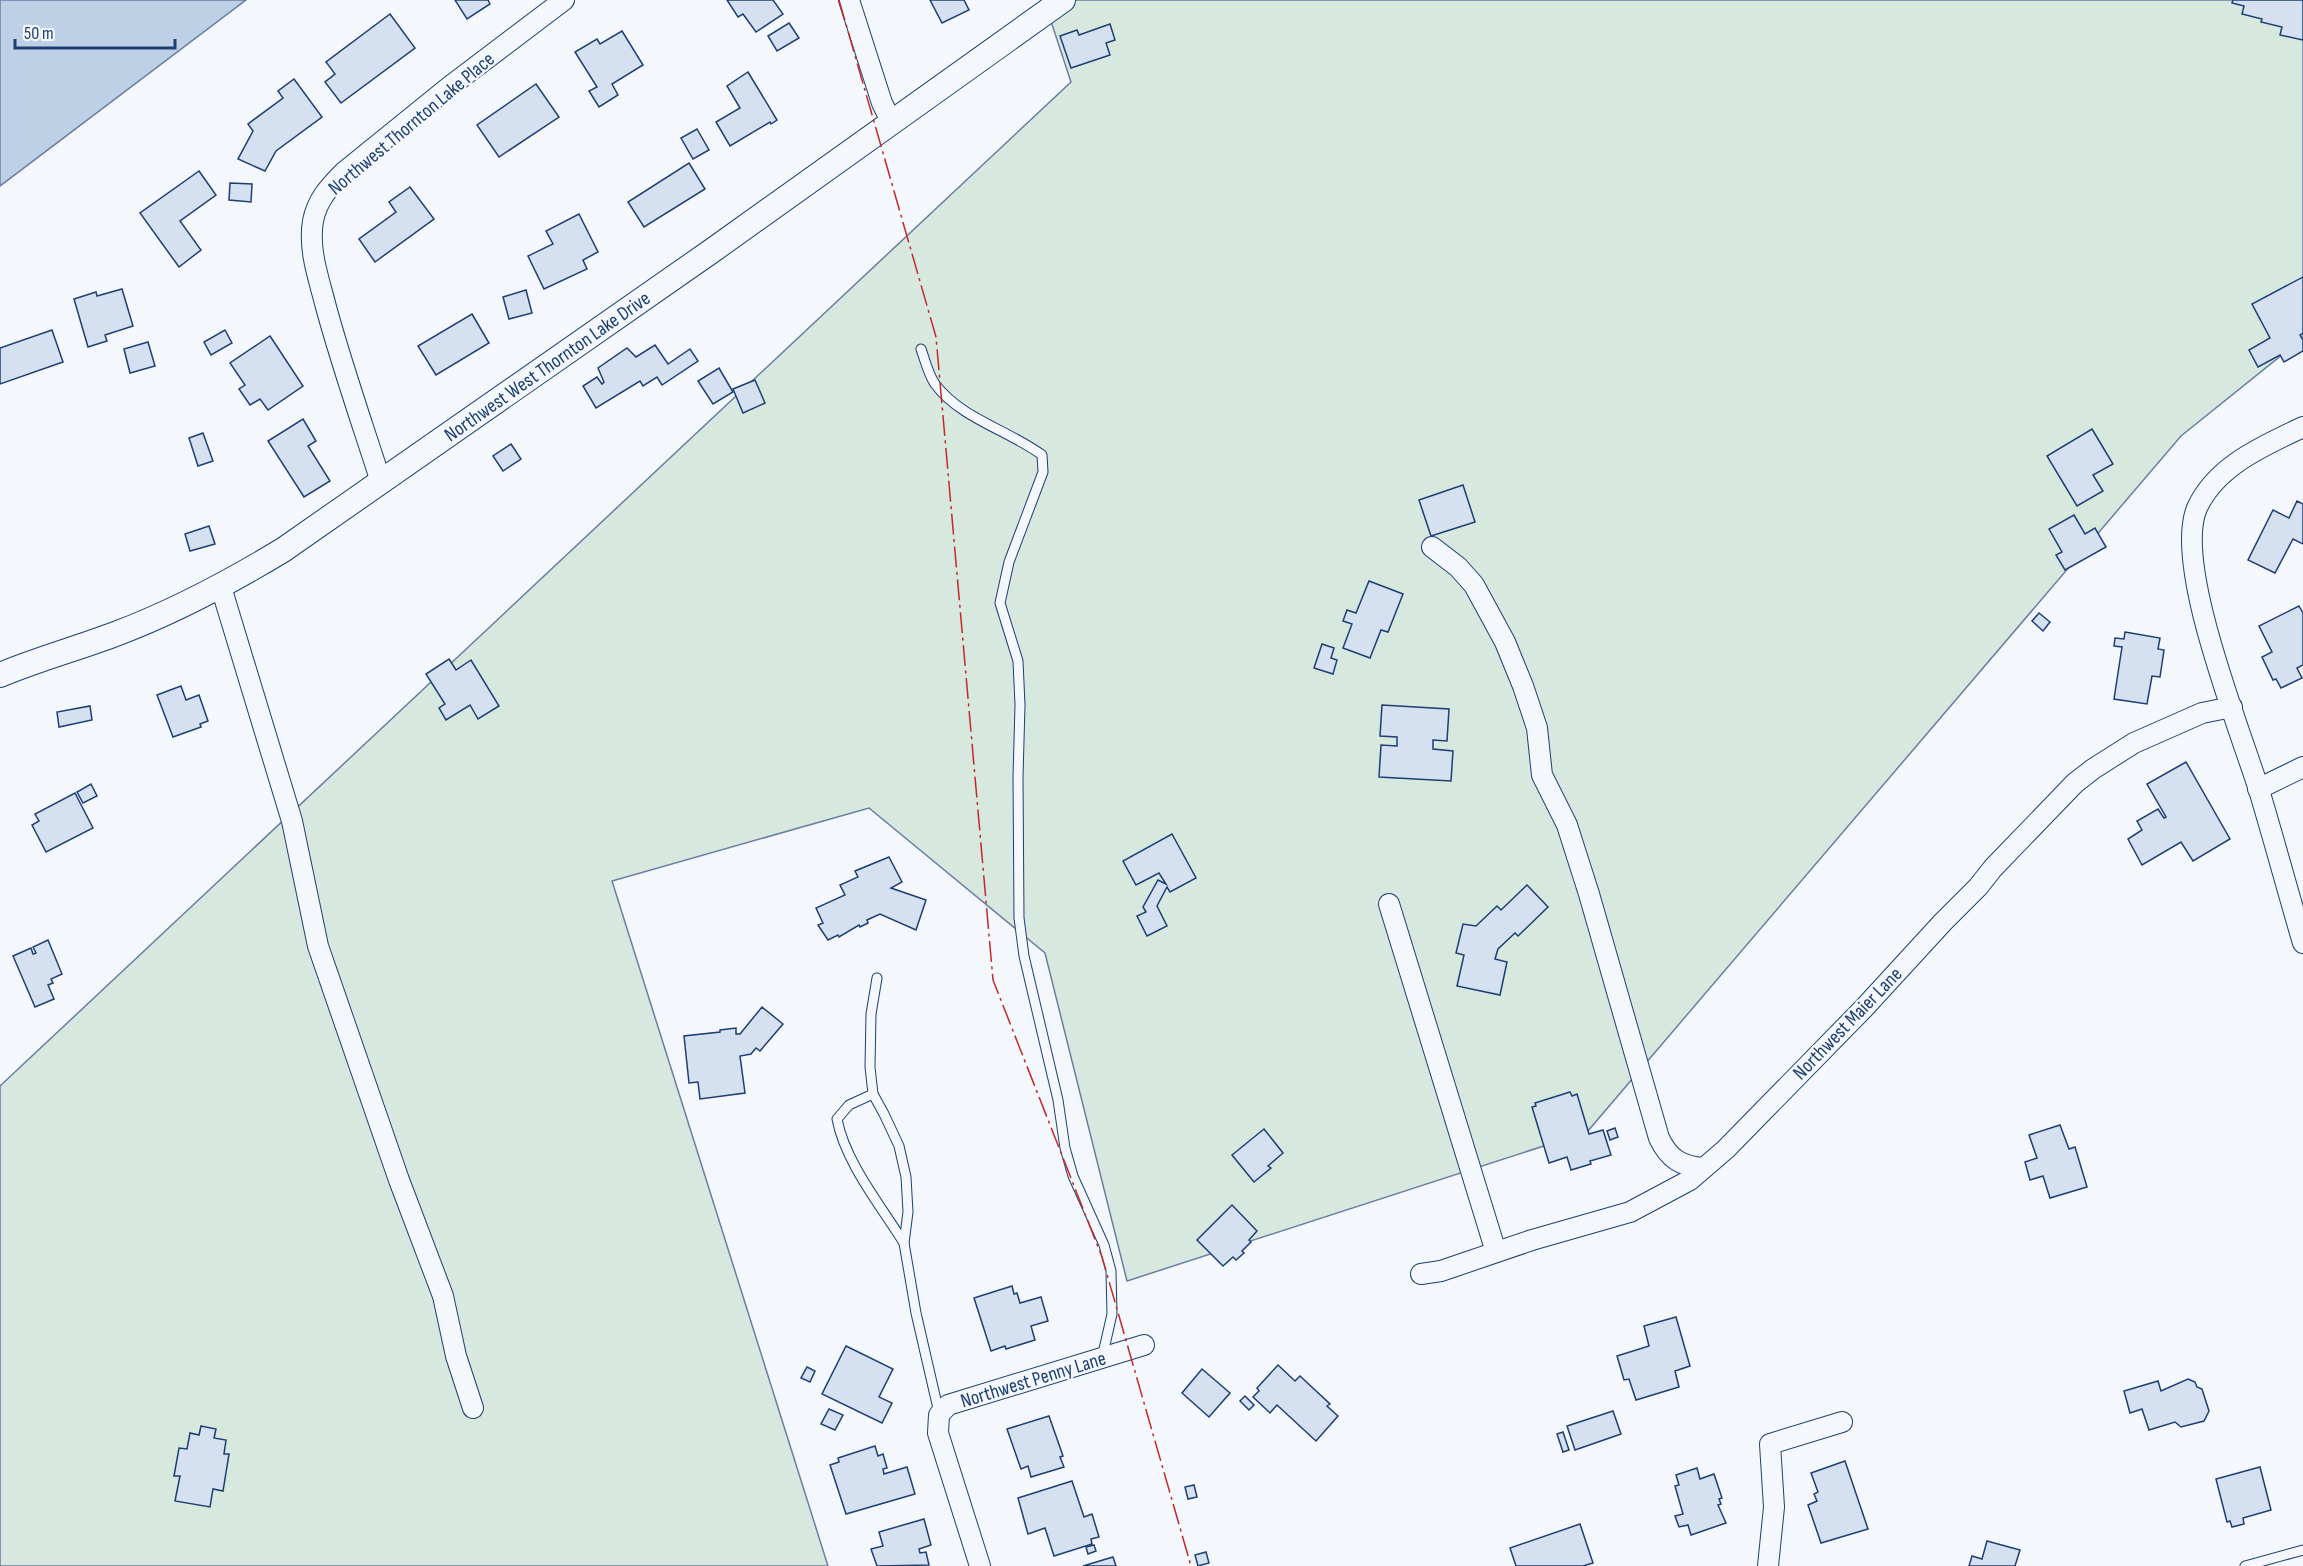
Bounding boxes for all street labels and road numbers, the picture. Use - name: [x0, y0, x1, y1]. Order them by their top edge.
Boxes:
- street label: Northwest Thornton Lake Place: [324, 47, 500, 200]
- street label: Northwest West Thornton Lake Drive: [440, 287, 655, 447]
- street label: Northwest Maier Lane: [1788, 963, 1907, 1085]
- street label: Northwest Penny Lane: [958, 1346, 1109, 1413]

